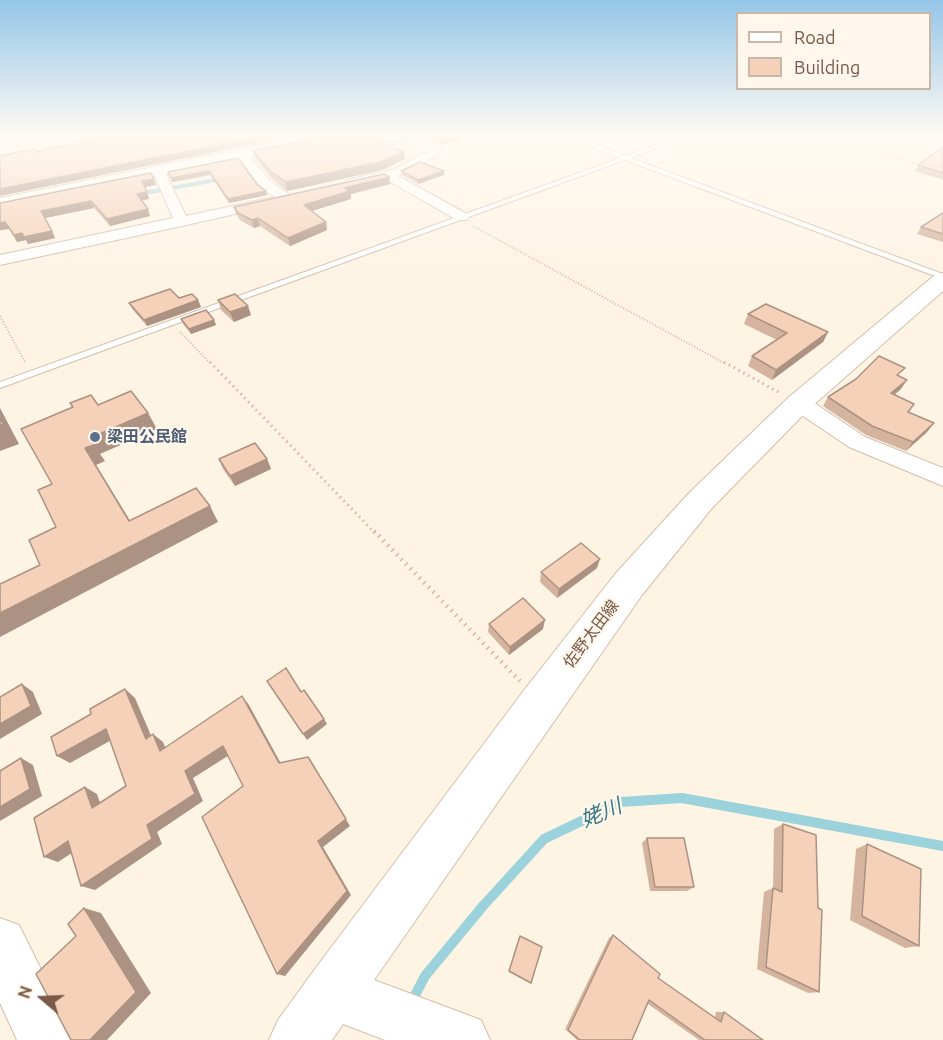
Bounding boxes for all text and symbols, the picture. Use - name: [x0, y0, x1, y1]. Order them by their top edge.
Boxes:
- legend: [736, 12, 931, 90]
- text: Road: [794, 27, 836, 47]
- text: Building: [794, 57, 860, 77]
- place label: 梁田公民館: [107, 427, 187, 447]
- marker: 梁田公民館: [88, 430, 102, 444]
- street label: 佐野太田線: [559, 596, 623, 672]
- water label: 姥川: [577, 793, 625, 833]
- north arrow: [12, 968, 72, 1028]
- text: N: [15, 984, 35, 1001]

